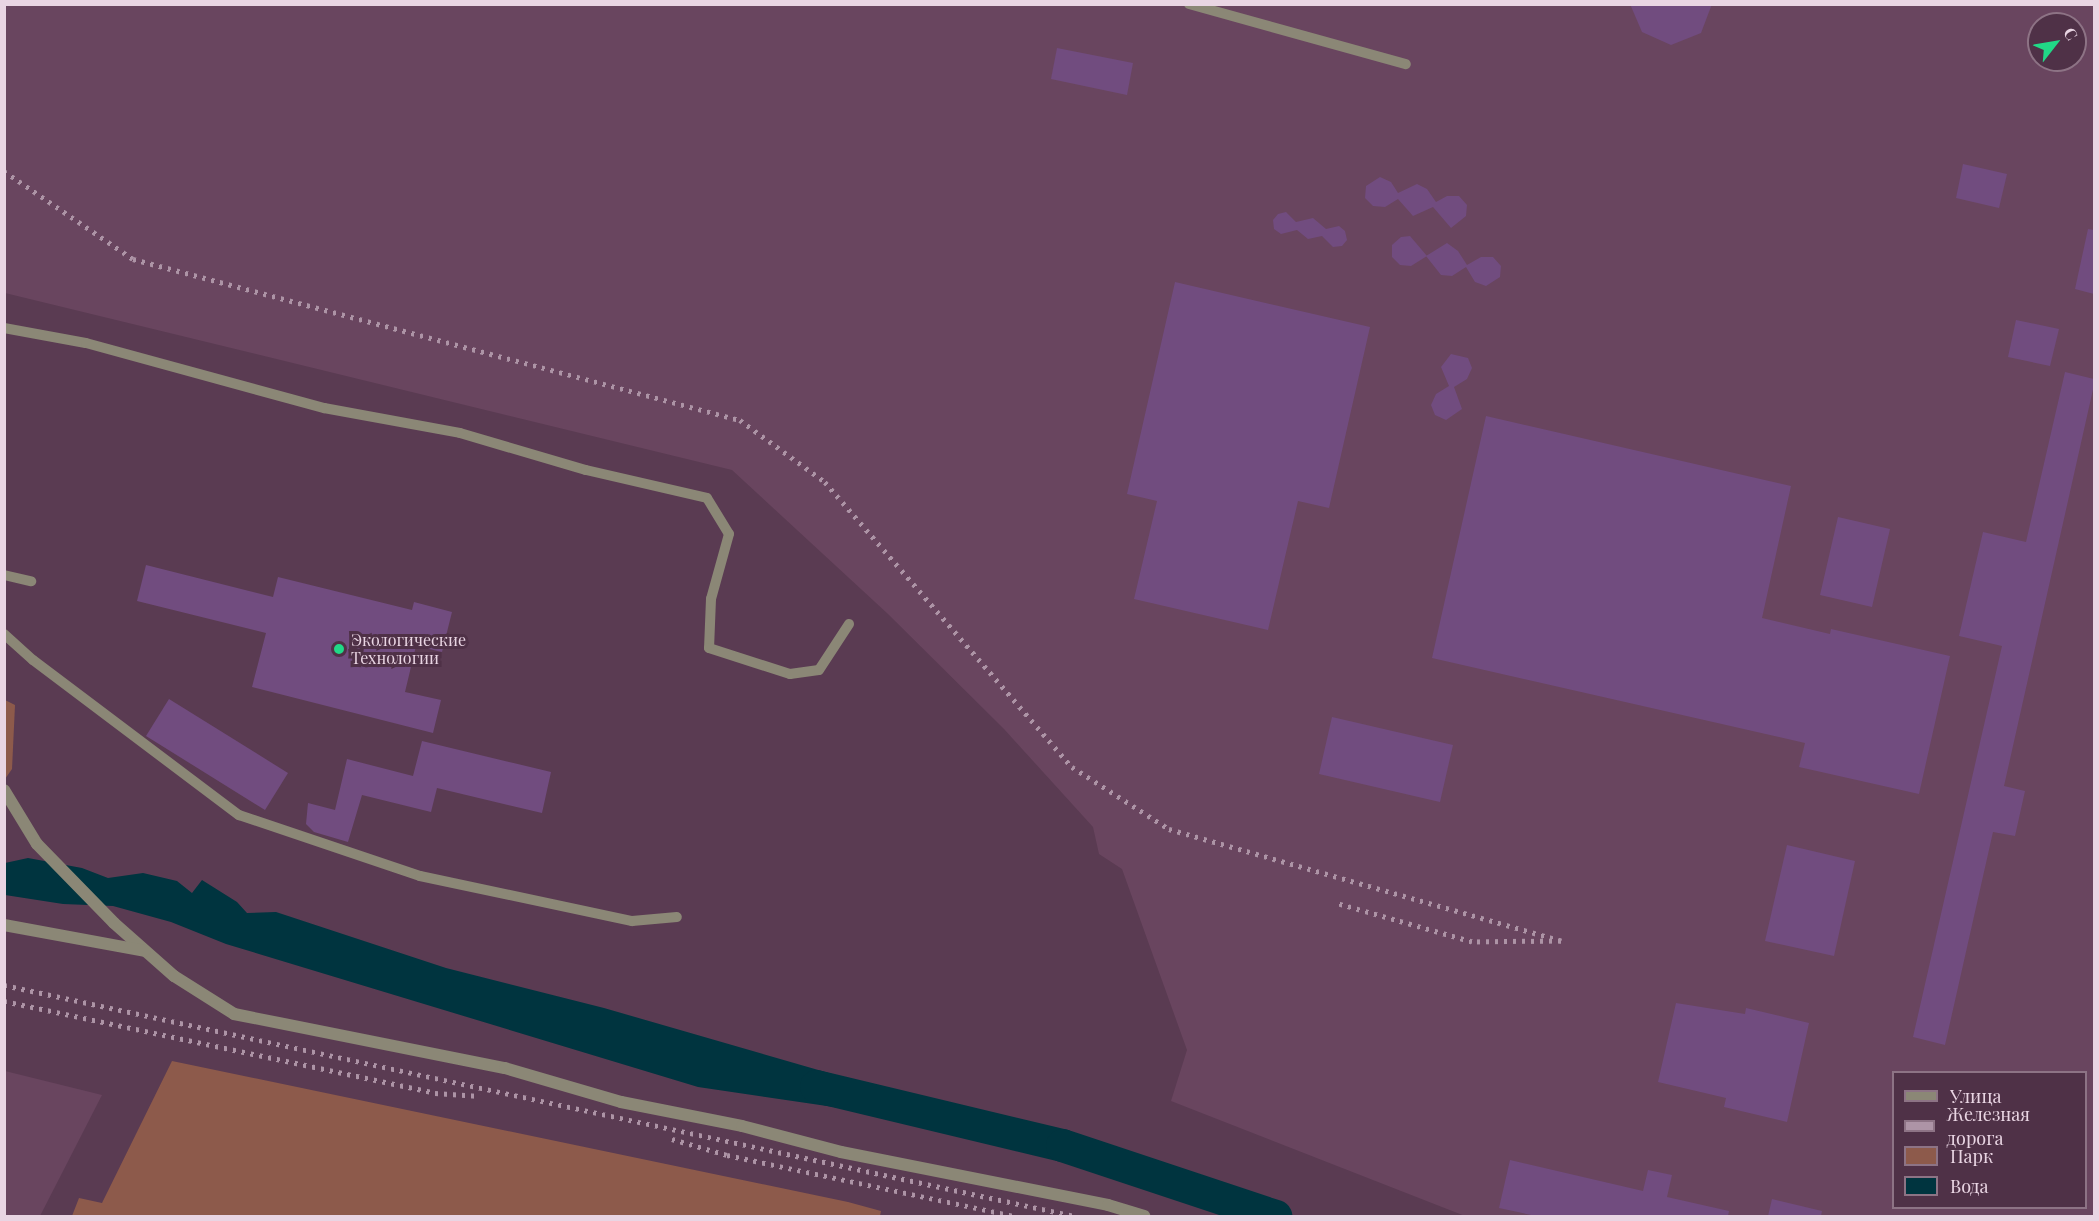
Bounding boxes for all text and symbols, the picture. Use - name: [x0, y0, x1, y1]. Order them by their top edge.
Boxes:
- north arrow: [2027, 12, 2087, 72]
- text: С: [2059, 23, 2083, 44]
- place label: Экологические Технологии: [351, 630, 466, 668]
- marker: Экологические Технологии: [332, 642, 346, 656]
- legend: [1892, 1071, 2087, 1209]
- text: Улица: [1950, 1084, 2001, 1108]
- text: Железная дорога: [1947, 1102, 2030, 1150]
- text: Парк: [1950, 1144, 1993, 1168]
- text: Вода: [1950, 1174, 1988, 1198]

